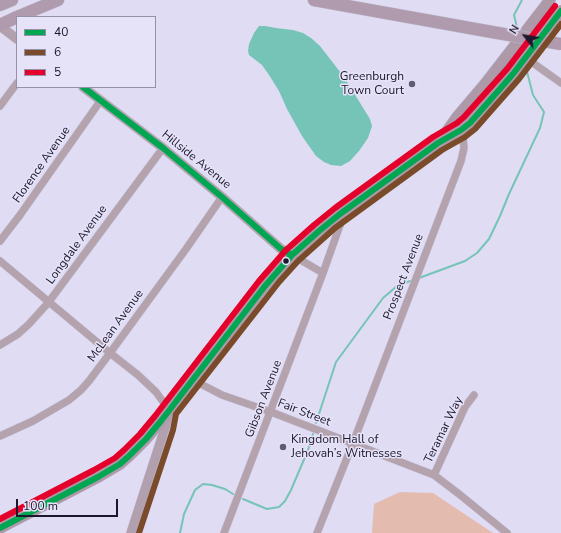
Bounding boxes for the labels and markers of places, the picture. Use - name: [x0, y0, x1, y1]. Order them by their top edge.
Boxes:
- place label: Greenburgh Town Court: [340, 70, 404, 98]
- marker: Greenburgh Town Court: [407, 79, 417, 89]
- unlabelled marker: [281, 256, 291, 266]
- place label: Kingdom Hall of Jehovah’s Witnesses: [291, 433, 402, 461]
- marker: Kingdom Hall of Jehovah’s Witnesses: [278, 442, 288, 452]

